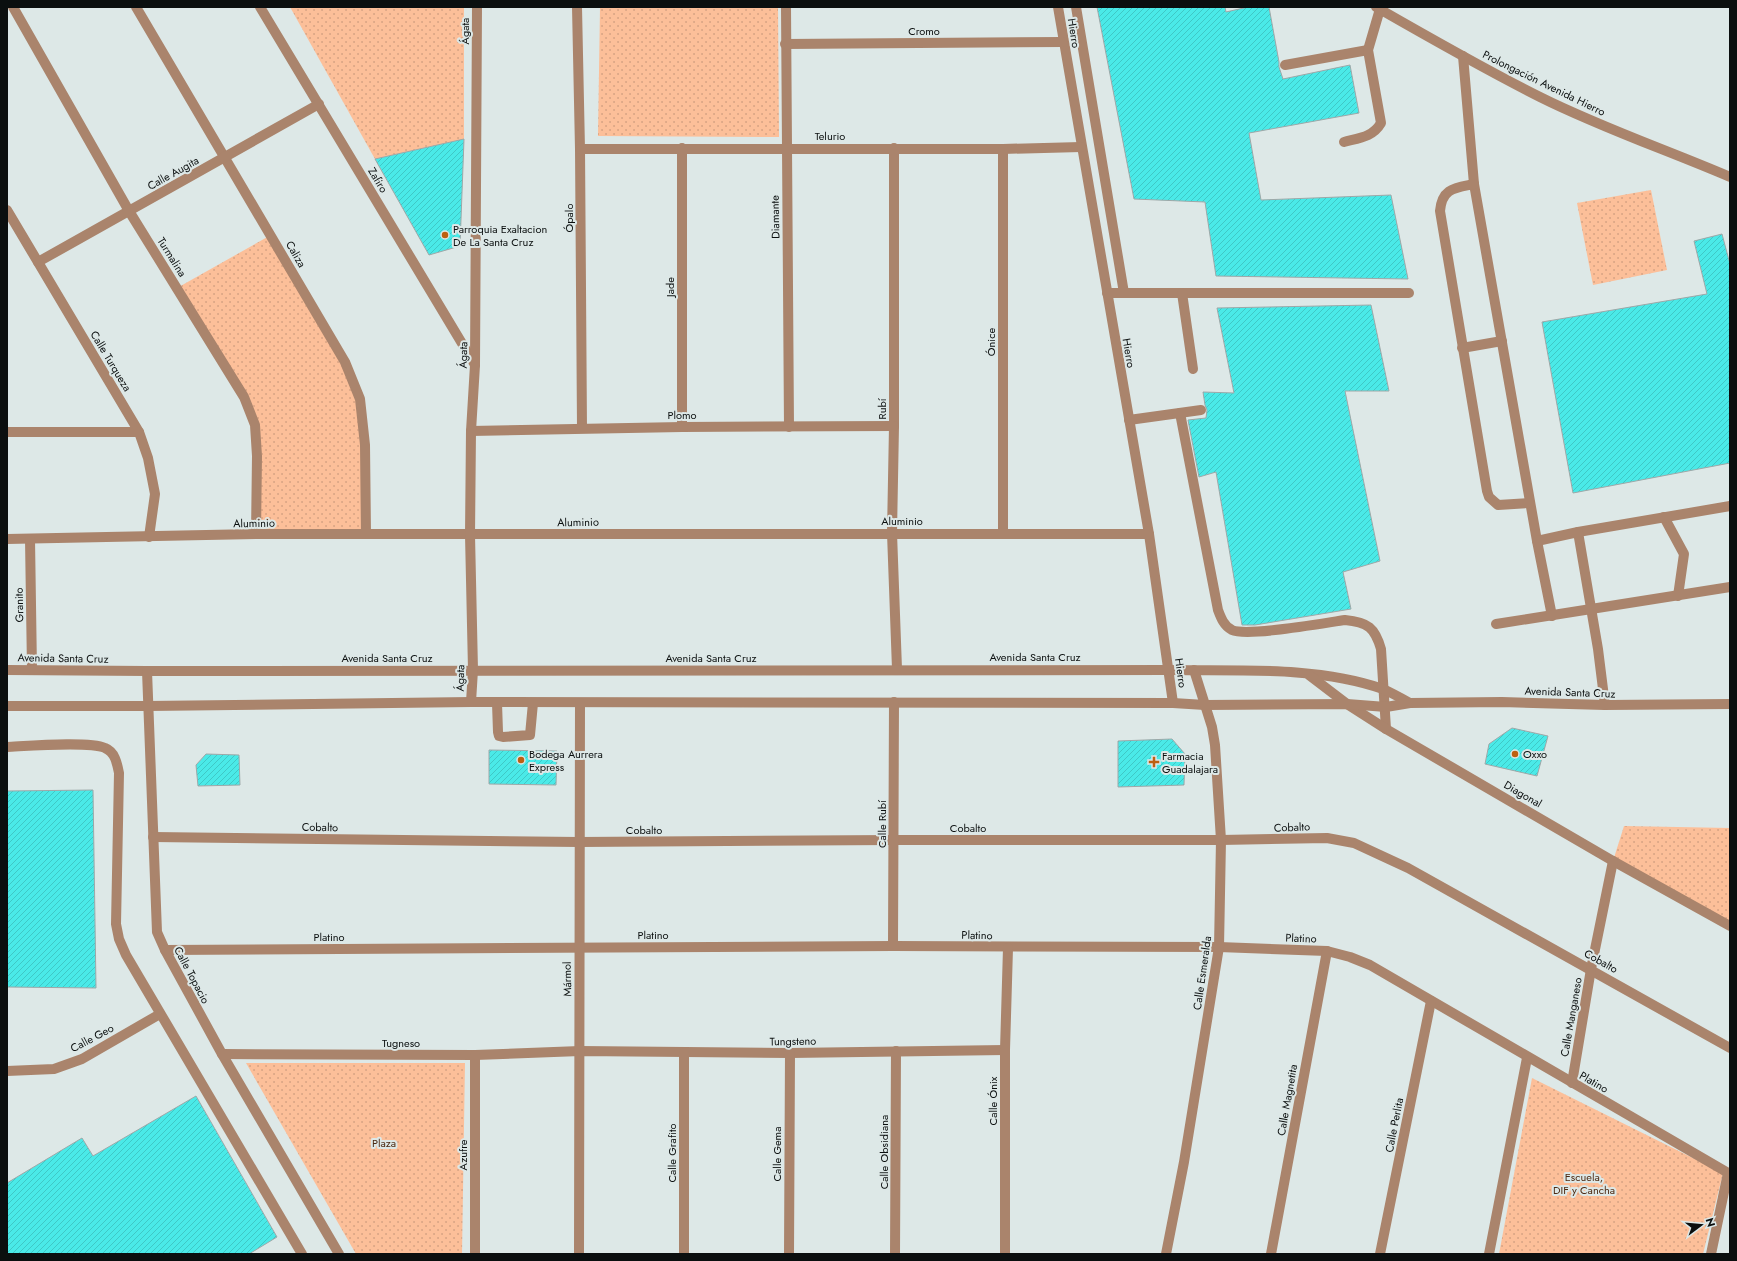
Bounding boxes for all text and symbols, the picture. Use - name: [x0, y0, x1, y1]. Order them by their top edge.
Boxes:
- street label: Hierro: [1064, 17, 1084, 49]
- street label: Ágata: [457, 18, 473, 44]
- street label: Cromo: [908, 23, 940, 39]
- street label: Prolongación Avenida Hierro: [1480, 46, 1608, 120]
- street label: Telurio: [815, 128, 845, 144]
- street label: Calle Augita: [144, 152, 202, 194]
- street label: Zafiro: [364, 164, 392, 196]
- street label: Diamante: [767, 195, 783, 239]
- street label: Ópalo: [561, 204, 577, 232]
- place label: Parroquia Exaltacion De La Santa Cruz: [453, 221, 547, 250]
- marker: Parroquia Exaltacion De La Santa Cruz: [440, 230, 450, 240]
- street label: Turmalina: [154, 234, 190, 280]
- street label: Caliza: [282, 238, 310, 270]
- street label: Jade: [662, 277, 678, 299]
- street label: Calle Turqueza: [87, 328, 135, 394]
- street label: Ónice: [983, 328, 999, 356]
- street label: Hierro: [1119, 337, 1139, 369]
- street label: Ágata: [455, 341, 471, 369]
- street label: Rubí: [874, 397, 890, 420]
- street label: Plomo: [667, 407, 697, 423]
- street label: Aluminio: [881, 513, 923, 529]
- street label: Aluminio: [557, 514, 599, 530]
- street label: Aluminio: [233, 515, 275, 531]
- street label: Granito: [11, 587, 27, 623]
- street label: Avenida Santa Cruz: [17, 649, 109, 667]
- street label: Avenida Santa Cruz: [989, 649, 1081, 665]
- street label: Avenida Santa Cruz: [341, 650, 433, 666]
- street label: Avenida Santa Cruz: [665, 650, 757, 666]
- street label: Hierro: [1171, 657, 1191, 689]
- street label: Ágata: [452, 664, 468, 692]
- street label: Avenida Santa Cruz: [1524, 682, 1616, 702]
- place label: Bodega Aurrera Express: [529, 746, 603, 775]
- place label: Oxxo: [1523, 746, 1547, 762]
- place label: Farmacia Guadalajara: [1162, 748, 1218, 777]
- marker: Oxxo: [1510, 749, 1520, 759]
- marker: Bodega Aurrera Express: [516, 755, 526, 765]
- marker: Farmacia Guadalajara: [1149, 757, 1159, 767]
- street label: Diagonal: [1501, 777, 1545, 811]
- street label: Calle Rubí: [874, 799, 890, 848]
- street label: Cobalto: [1274, 818, 1310, 836]
- street label: Cobalto: [302, 819, 338, 835]
- street label: Cobalto: [950, 820, 986, 836]
- street label: Cobalto: [626, 822, 662, 838]
- street label: Platino: [637, 927, 669, 943]
- street label: Platino: [961, 927, 993, 943]
- street label: Platino: [313, 929, 345, 945]
- street label: Platino: [1285, 929, 1317, 947]
- street label: Calle Esmeralda: [1189, 935, 1215, 1011]
- street label: Calle Topacio: [170, 944, 214, 1006]
- street label: Cobalto: [1581, 945, 1621, 977]
- street label: Mármol: [559, 961, 575, 997]
- street label: Calle Manganeso: [1556, 976, 1586, 1058]
- street label: Calle Geo: [67, 1020, 117, 1056]
- street label: Tungsteno: [770, 1033, 816, 1049]
- street label: Tugneso: [382, 1035, 420, 1051]
- street label: Calle Magnetita: [1273, 1063, 1301, 1137]
- street label: Platino: [1577, 1067, 1611, 1097]
- street label: Calle Ónix: [985, 1076, 1001, 1125]
- street label: Calle Perlita: [1381, 1096, 1407, 1154]
- street label: Calle Obsidiana: [876, 1115, 892, 1189]
- street label: Calle Grafito: [664, 1123, 680, 1183]
- street label: Calle Gema: [769, 1127, 785, 1181]
- park label: Plaza: [372, 1135, 396, 1151]
- street label: Azufre: [455, 1139, 471, 1170]
- park label: Escuela, DIF y Cancha: [1553, 1169, 1615, 1198]
- north arrow: [1681, 1205, 1721, 1245]
- text: N: [1702, 1216, 1720, 1229]

